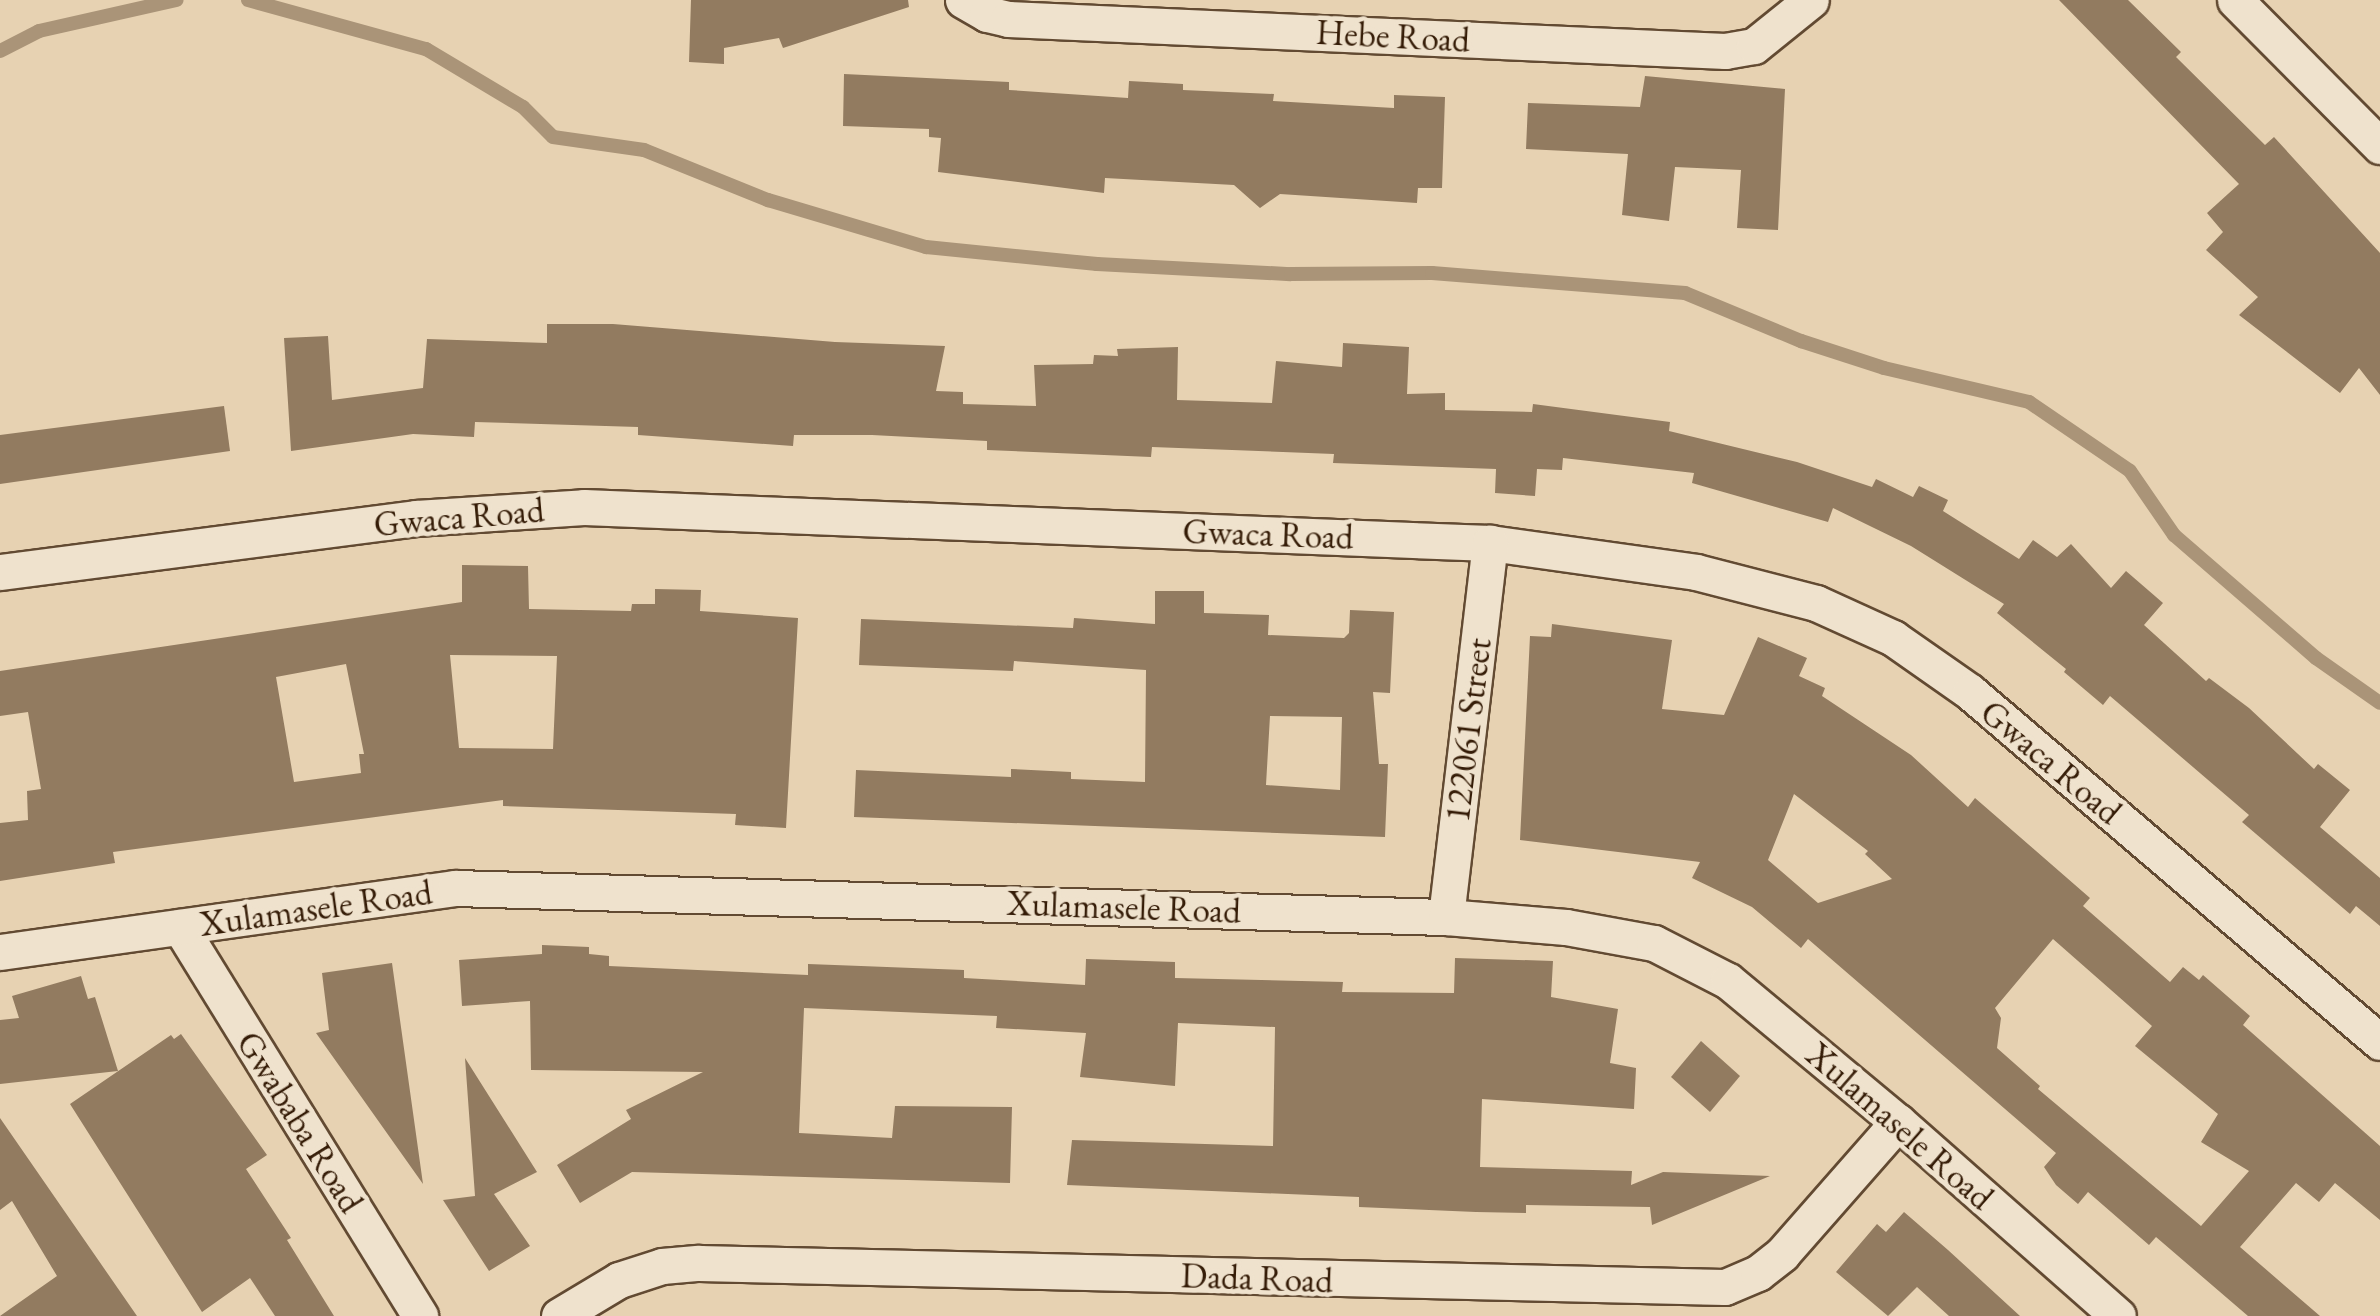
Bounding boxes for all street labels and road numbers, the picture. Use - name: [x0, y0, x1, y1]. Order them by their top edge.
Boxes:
- street label: Hebe Road: [1315, 11, 1471, 61]
- street label: Gwaca Road: [372, 489, 546, 545]
- street label: Gwaca Road: [1182, 510, 1354, 558]
- street label: 122061 Street: [1436, 636, 1500, 824]
- street label: Gwaca Road: [1972, 691, 2130, 833]
- street label: Xulamasele Road: [197, 871, 435, 945]
- street label: Xulamasele Road: [1006, 882, 1242, 932]
- street label: Gwababa Road: [228, 1024, 372, 1220]
- street label: Xulamasele Road: [1798, 1033, 2002, 1219]
- street label: Dada Road: [1180, 1254, 1334, 1302]

